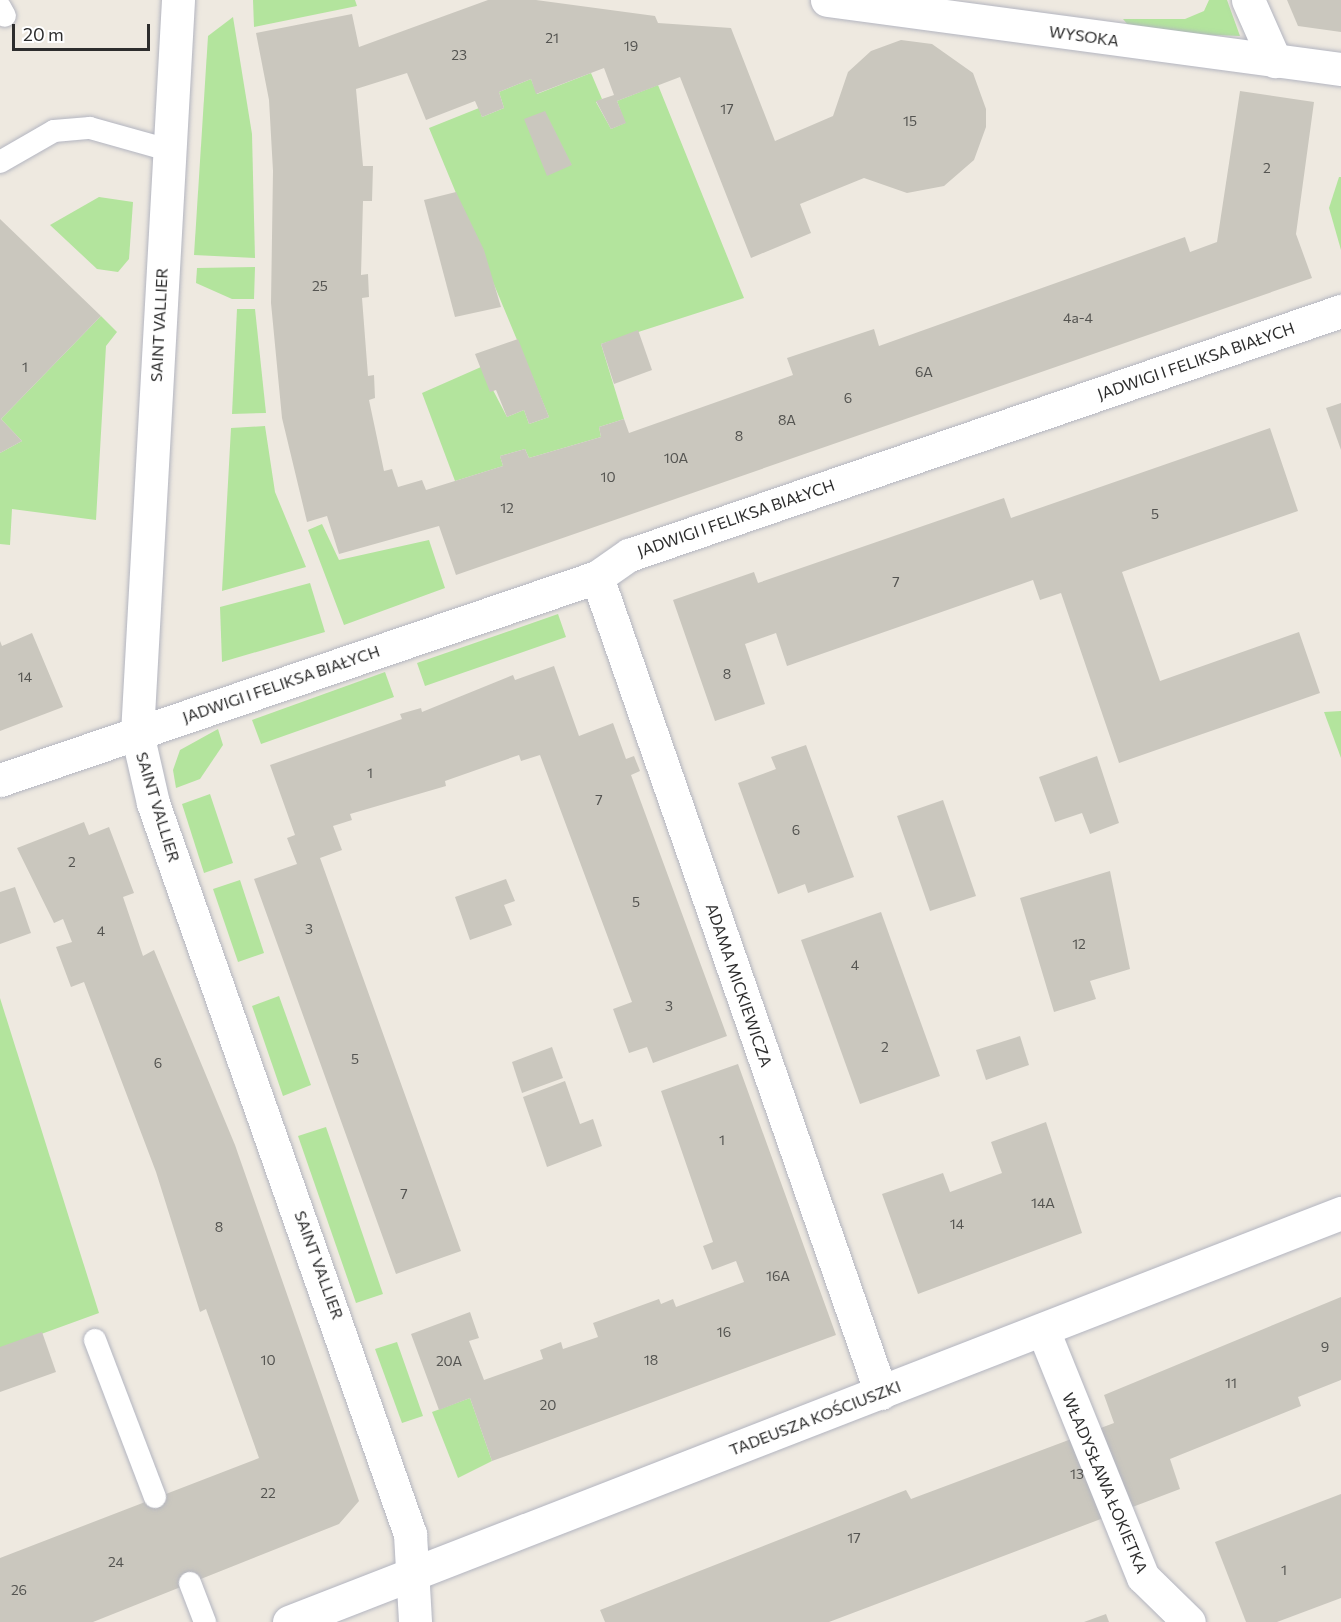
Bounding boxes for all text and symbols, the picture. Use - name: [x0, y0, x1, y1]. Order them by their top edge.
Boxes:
- scale bar: [15, 12, 153, 50]
- street label: WYSOKA: [1048, 22, 1120, 50]
- text: 20 m: [23, 23, 64, 45]
- house number: 21: [545, 30, 559, 46]
- house number: 19: [624, 38, 638, 54]
- house number: 23: [451, 47, 467, 63]
- house number: 17: [720, 101, 734, 117]
- house number: 15: [903, 113, 917, 129]
- house number: 2: [1263, 160, 1271, 176]
- street label: SAINT VALLIER: [146, 268, 172, 382]
- house number: 25: [312, 278, 328, 294]
- house number: 4a-4: [1063, 310, 1093, 326]
- street label: JADWIGI I FELIKSA BIAŁYCH: [1095, 318, 1297, 404]
- house number: 1: [22, 359, 28, 375]
- house number: 6A: [915, 364, 933, 380]
- house number: 6: [844, 390, 852, 406]
- house number: 8A: [778, 412, 796, 428]
- house number: 8: [735, 428, 743, 444]
- house number: 10A: [664, 450, 688, 466]
- house number: 10: [600, 469, 616, 485]
- street label: JADWIGI I FELIKSA BIAŁYCH: [635, 475, 837, 561]
- house number: 12: [500, 500, 514, 516]
- house number: 5: [1151, 506, 1159, 522]
- house number: 7: [892, 574, 900, 590]
- street label: JADWIGI I FELIKSA BIAŁYCH: [180, 641, 382, 727]
- house number: 8: [723, 666, 731, 682]
- house number: 14: [18, 669, 32, 685]
- street label: SAINT VALLIER: [132, 750, 184, 864]
- house number: 1: [367, 765, 373, 781]
- house number: 7: [595, 792, 603, 808]
- house number: 6: [792, 822, 800, 838]
- house number: 2: [68, 854, 76, 870]
- house number: 5: [632, 894, 640, 910]
- street label: ADAMA MICKIEWICZA: [702, 901, 776, 1069]
- house number: 3: [305, 921, 313, 937]
- house number: 4: [97, 923, 105, 939]
- house number: 12: [1072, 936, 1086, 952]
- house number: 4: [851, 957, 859, 973]
- house number: 3: [665, 998, 673, 1014]
- house number: 2: [881, 1039, 889, 1055]
- house number: 5: [351, 1051, 359, 1067]
- house number: 6: [154, 1055, 162, 1071]
- house number: 1: [719, 1132, 725, 1148]
- house number: 7: [400, 1186, 408, 1202]
- house number: 14A: [1031, 1195, 1055, 1211]
- street label: SAINT VALLIER: [290, 1208, 348, 1322]
- house number: 14: [950, 1216, 964, 1232]
- house number: 8: [215, 1219, 223, 1235]
- house number: 16A: [766, 1268, 790, 1284]
- house number: 16: [717, 1324, 731, 1340]
- house number: 9: [1321, 1339, 1329, 1355]
- house number: 10: [260, 1352, 276, 1368]
- house number: 18: [644, 1352, 658, 1368]
- house number: 20A: [436, 1353, 462, 1369]
- house number: 11: [1225, 1375, 1237, 1391]
- street label: TADEUSZA KOŚCIUSZKI: [727, 1376, 903, 1460]
- street label: WŁADYSŁAWA ŁOKIETKA: [1058, 1390, 1152, 1576]
- house number: 20: [540, 1397, 556, 1413]
- house number: 13: [1070, 1466, 1084, 1482]
- house number: 22: [260, 1485, 276, 1501]
- house number: 17: [847, 1530, 861, 1546]
- house number: 24: [108, 1554, 124, 1570]
- house number: 1: [1281, 1562, 1287, 1578]
- house number: 26: [11, 1582, 27, 1598]

